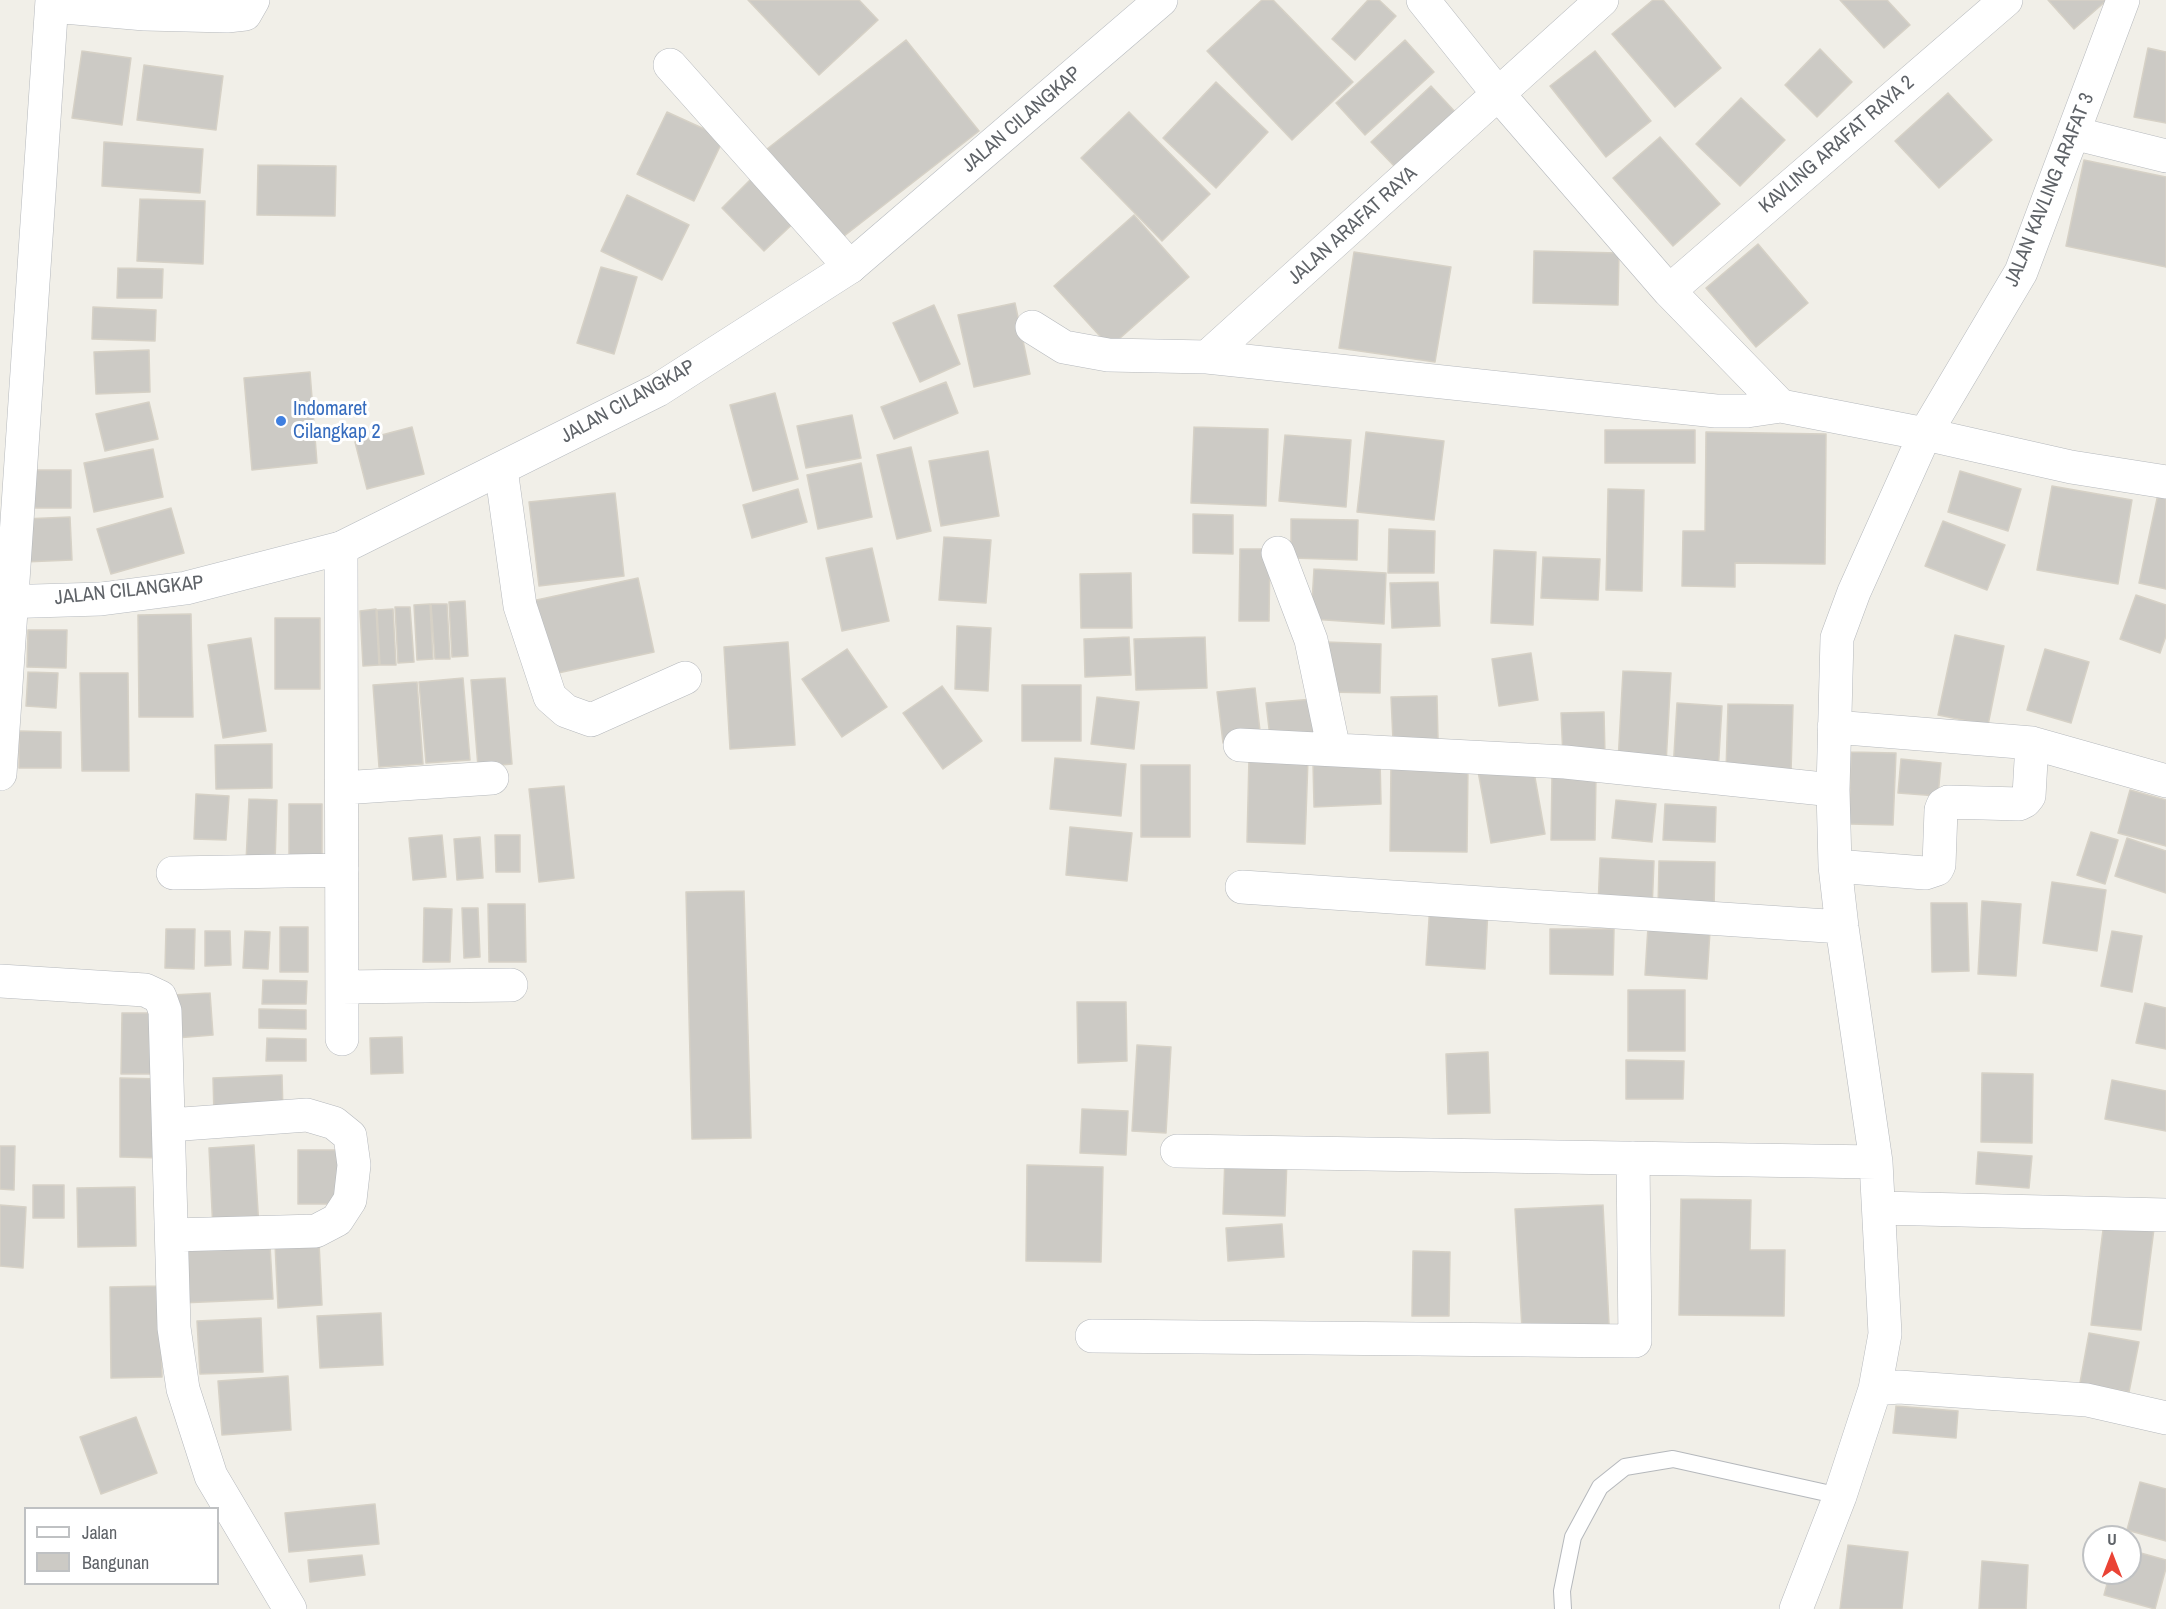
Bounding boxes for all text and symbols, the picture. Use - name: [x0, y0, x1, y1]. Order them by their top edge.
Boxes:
- street label: JALAN CILANGKAP: [958, 62, 1086, 178]
- street label: KAVLING ARAFAT RAYA 2: [1755, 71, 1919, 219]
- street label: JALAN KAVLING ARAFAT 3: [2000, 90, 2100, 290]
- street label: JALAN ARAFAT RAYA: [1284, 162, 1422, 290]
- street label: JALAN CILANGKAP: [557, 355, 699, 449]
- place label: Indomaret Cilangkap 2: [293, 398, 381, 445]
- marker: Indomaret Cilangkap 2: [274, 414, 288, 428]
- street label: JALAN CILANGKAP: [53, 571, 205, 611]
- legend: [24, 1507, 219, 1585]
- text: Jalan: [82, 1520, 117, 1545]
- north arrow: [2082, 1525, 2142, 1585]
- text: U: [2107, 1528, 2117, 1550]
- text: Bangunan: [82, 1550, 149, 1575]

